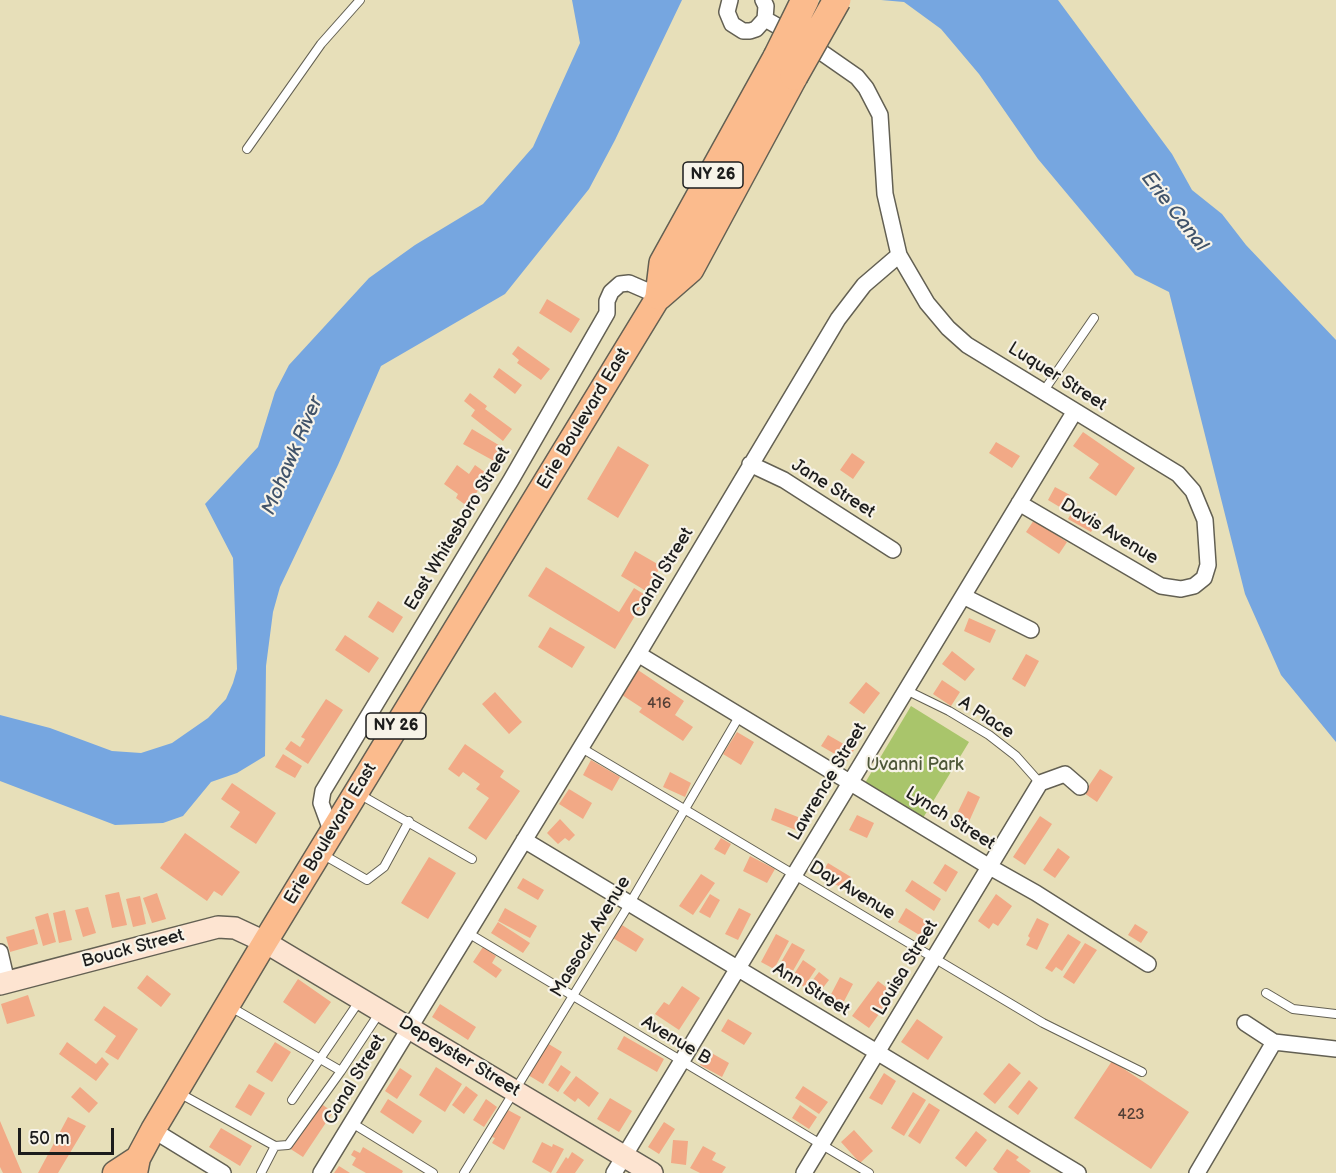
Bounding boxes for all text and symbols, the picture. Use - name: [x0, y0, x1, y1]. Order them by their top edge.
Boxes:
- road number: NY 26: [683, 162, 743, 188]
- water label: Erie Canal: [1135, 167, 1213, 257]
- street label: Luquer Street: [1004, 338, 1110, 416]
- street label: Erie Boulevard East: [533, 344, 635, 494]
- water label: Mohawk River: [257, 393, 329, 519]
- street label: East Whitesboro Street: [401, 443, 515, 615]
- street label: Jane Street: [787, 455, 879, 523]
- street label: Davis Avenue: [1056, 494, 1162, 570]
- street label: Canal Street: [628, 524, 698, 622]
- street label: A Place: [954, 692, 1018, 744]
- house number: 416: [647, 695, 671, 713]
- road number: NY 26: [366, 713, 426, 739]
- street label: Lawrence Street: [784, 719, 872, 845]
- park label: Uvanni Park: [866, 754, 964, 776]
- street label: Erie Boulevard East: [280, 759, 382, 909]
- street label: Lynch Street: [901, 783, 999, 855]
- street label: Day Avenue: [805, 857, 899, 925]
- street label: Massock Avenue: [546, 873, 636, 1001]
- street label: Louisa Street: [869, 916, 943, 1020]
- street label: Bouck Street: [79, 925, 187, 973]
- street label: Ann Street: [769, 959, 853, 1021]
- street label: Depeyster Street: [394, 1012, 524, 1102]
- street label: Avenue B: [637, 1012, 715, 1070]
- street label: Canal Street: [320, 1031, 390, 1129]
- house number: 423: [1118, 1106, 1144, 1124]
- scale bar: [21, 1116, 117, 1154]
- text: 50 m: [29, 1128, 70, 1149]

